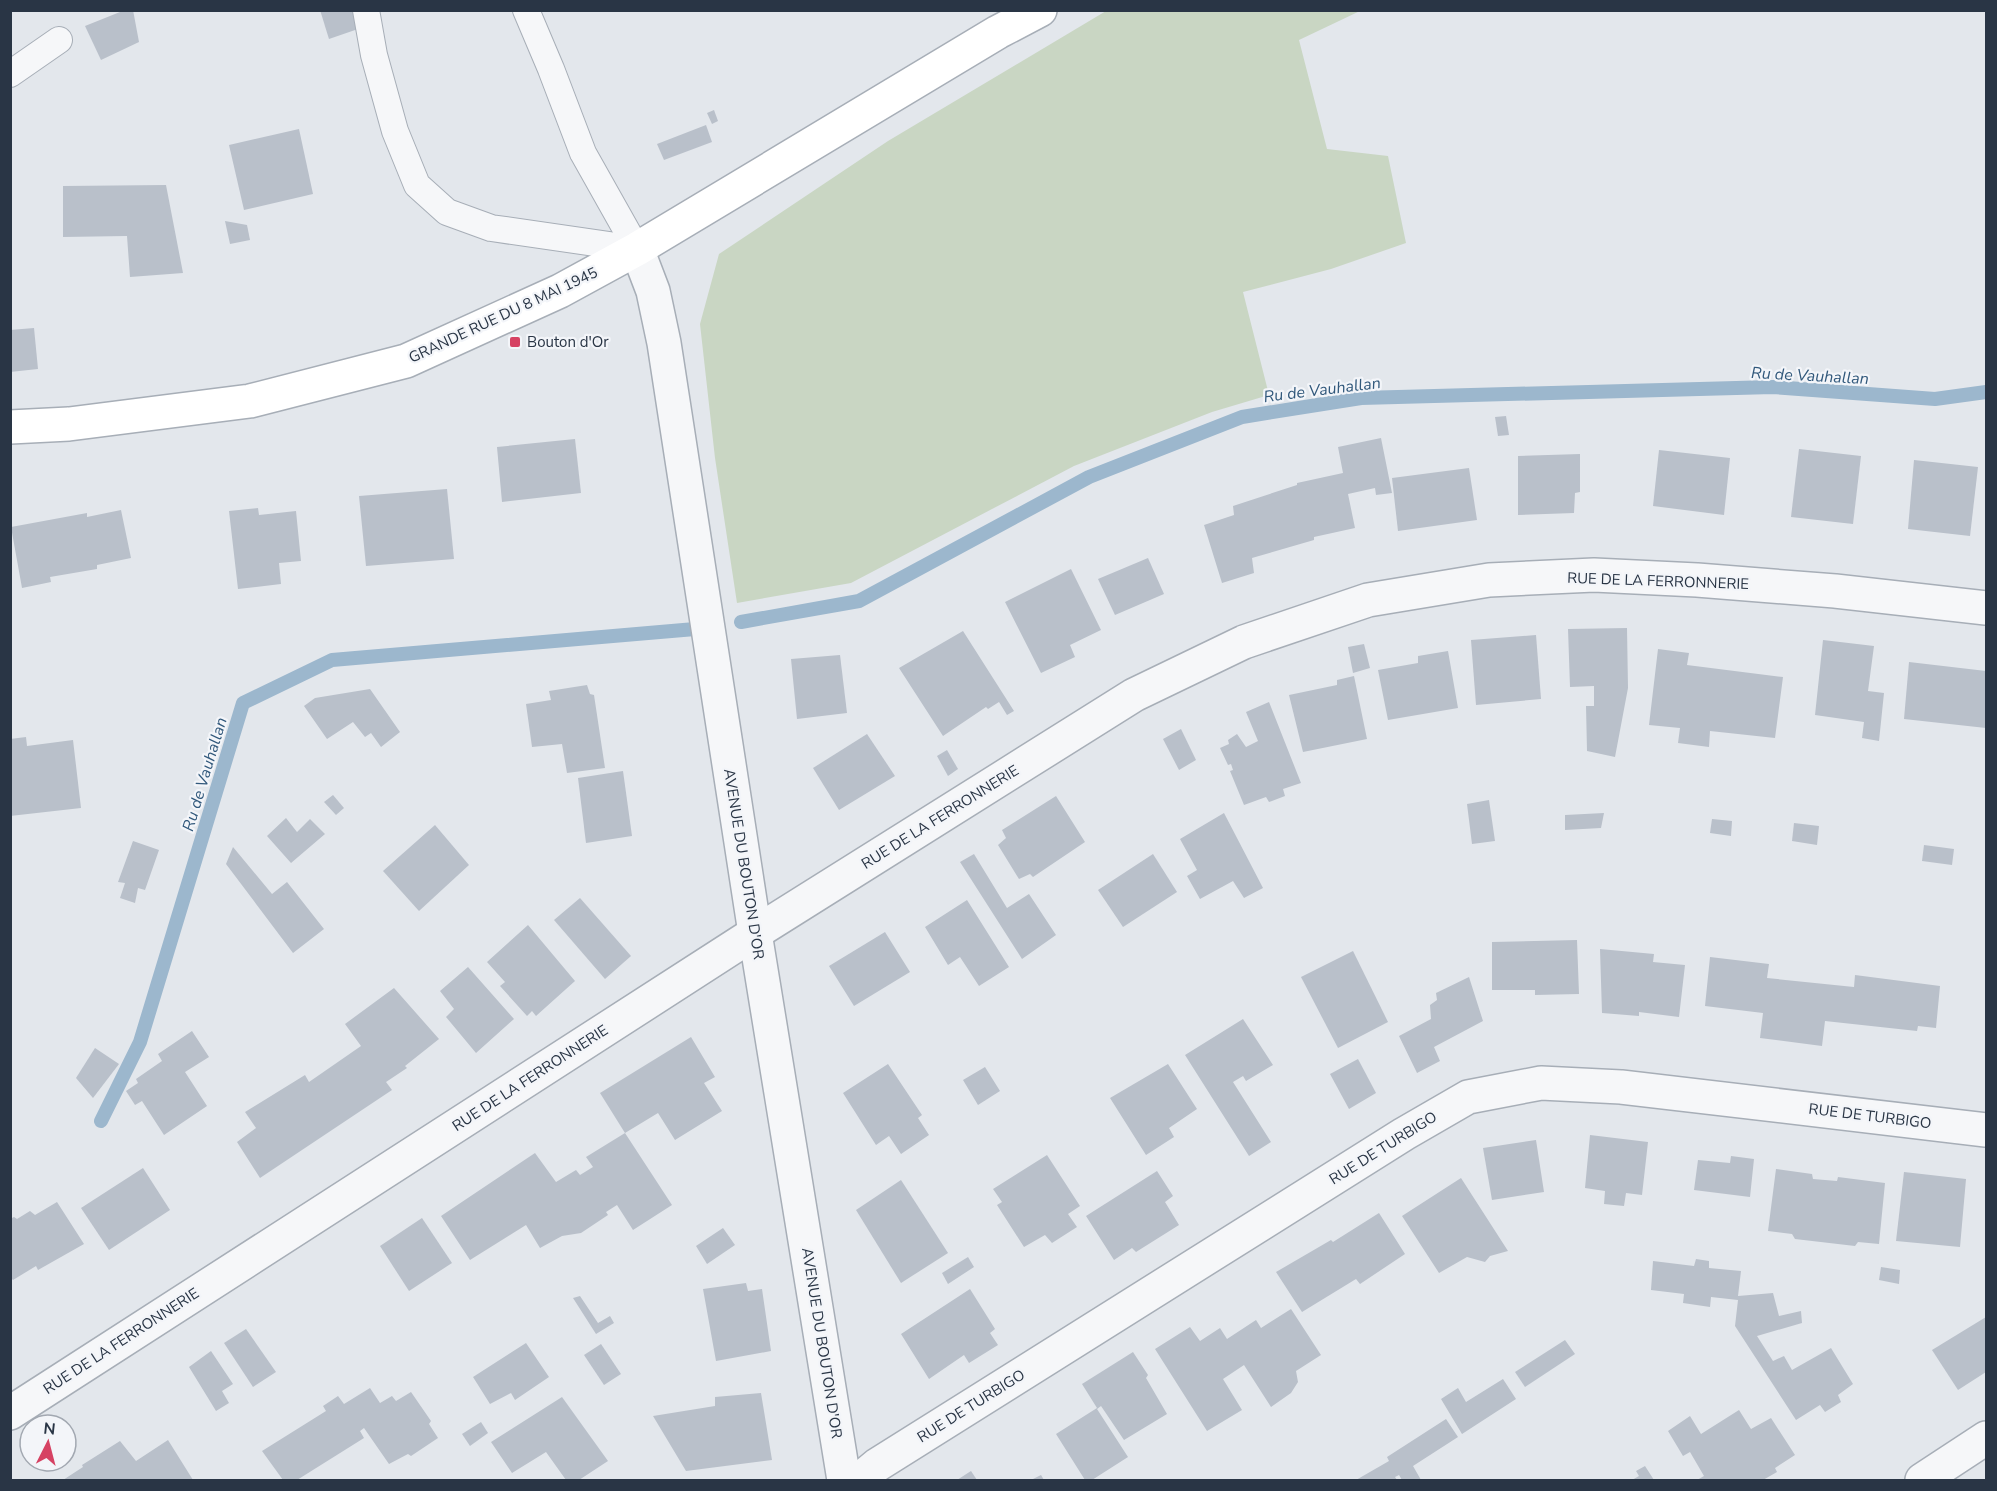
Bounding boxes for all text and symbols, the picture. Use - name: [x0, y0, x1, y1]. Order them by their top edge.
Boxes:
- street label: GRANDE RUE DU 8 MAI 1945: [405, 262, 601, 368]
- place label: Bouton d'Or: [527, 332, 609, 352]
- marker: Bouton d'Or: [508, 335, 522, 349]
- water label: Ru de Vauhallan: [1750, 362, 1869, 390]
- water label: Ru de Vauhallan: [1262, 372, 1382, 408]
- street label: RUE DE LA FERRONNERIE: [1567, 568, 1749, 594]
- water label: Ru de Vauhallan: [177, 715, 233, 834]
- street label: RUE DE LA FERRONNERIE: [858, 760, 1022, 874]
- street label: AVENUE DU BOUTON D'OR: [719, 767, 769, 961]
- street label: RUE DE LA FERRONNERIE: [448, 1020, 612, 1136]
- street label: RUE DE TURBIGO: [1807, 1099, 1933, 1133]
- street label: RUE DE TURBIGO: [1325, 1107, 1441, 1189]
- street label: AVENUE DU BOUTON D'OR: [797, 1246, 847, 1440]
- street label: RUE DE LA FERRONNERIE: [39, 1283, 203, 1399]
- street label: RUE DE TURBIGO: [913, 1365, 1029, 1447]
- north arrow: [18, 1413, 78, 1473]
- text: N: [42, 1418, 57, 1441]

